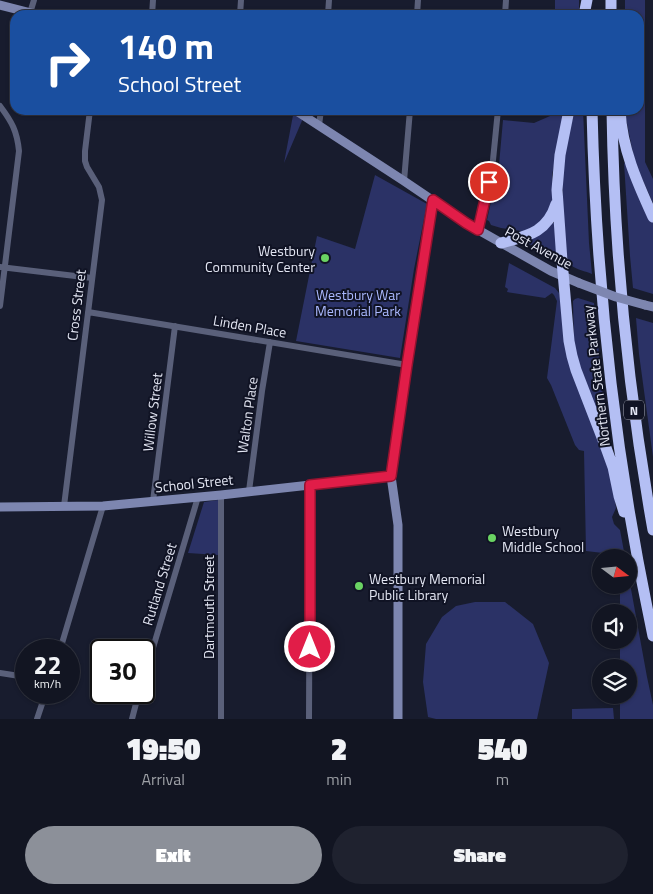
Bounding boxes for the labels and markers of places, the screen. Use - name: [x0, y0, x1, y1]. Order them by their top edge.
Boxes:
- pin: [468, 161, 510, 203]
- place label: Westbury Community Center: [205, 240, 315, 277]
- marker: Westbury Community Center: [319, 252, 331, 264]
- place label: Westbury Middle School: [502, 520, 584, 557]
- marker: Westbury Middle School: [486, 532, 498, 544]
- place label: Westbury Memorial Public Library: [369, 568, 485, 605]
- marker: Westbury Memorial Public Library: [353, 580, 365, 592]

